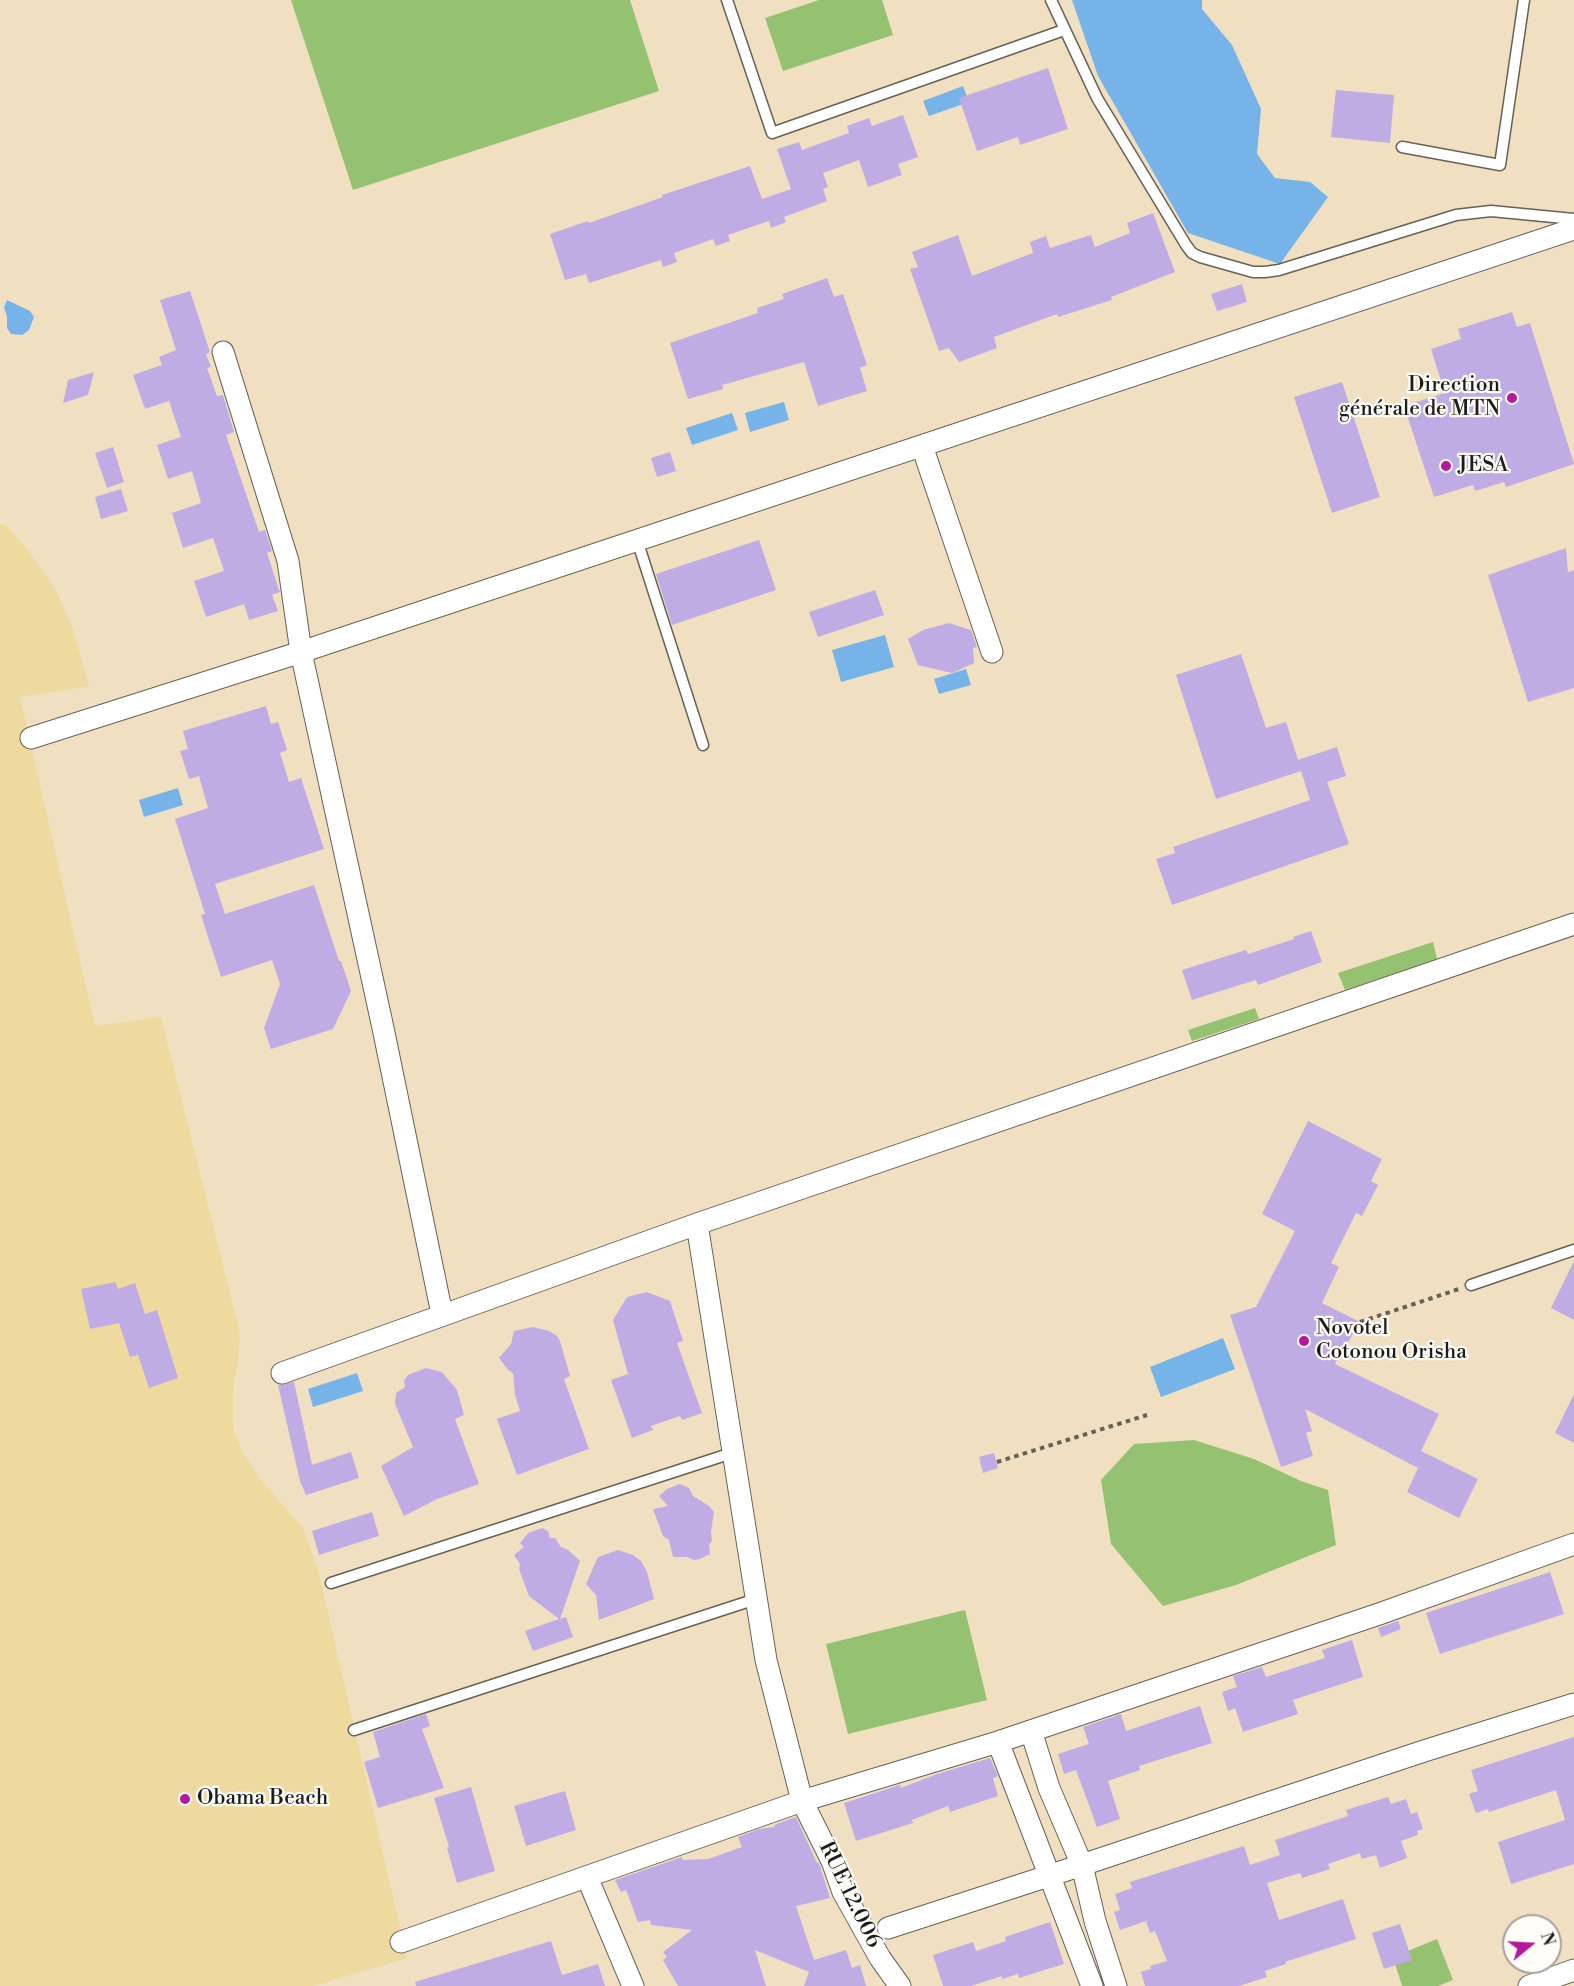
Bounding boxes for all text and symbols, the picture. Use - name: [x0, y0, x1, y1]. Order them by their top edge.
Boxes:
- place label: Direction générale de MTN: [1339, 373, 1500, 423]
- marker: Direction générale de MTN: [1505, 391, 1519, 405]
- place label: JESA: [1458, 453, 1508, 479]
- marker: JESA: [1439, 459, 1453, 473]
- place label: Novotel Cotonou Orisha: [1316, 1316, 1467, 1366]
- marker: Novotel Cotonou Orisha: [1297, 1334, 1311, 1348]
- place label: Obama Beach: [197, 1786, 328, 1812]
- marker: Obama Beach: [178, 1792, 192, 1806]
- street label: RUE 12.006: [812, 1838, 886, 1952]
- north arrow: [1502, 1914, 1562, 1974]
- text: N: [1536, 1930, 1559, 1948]

